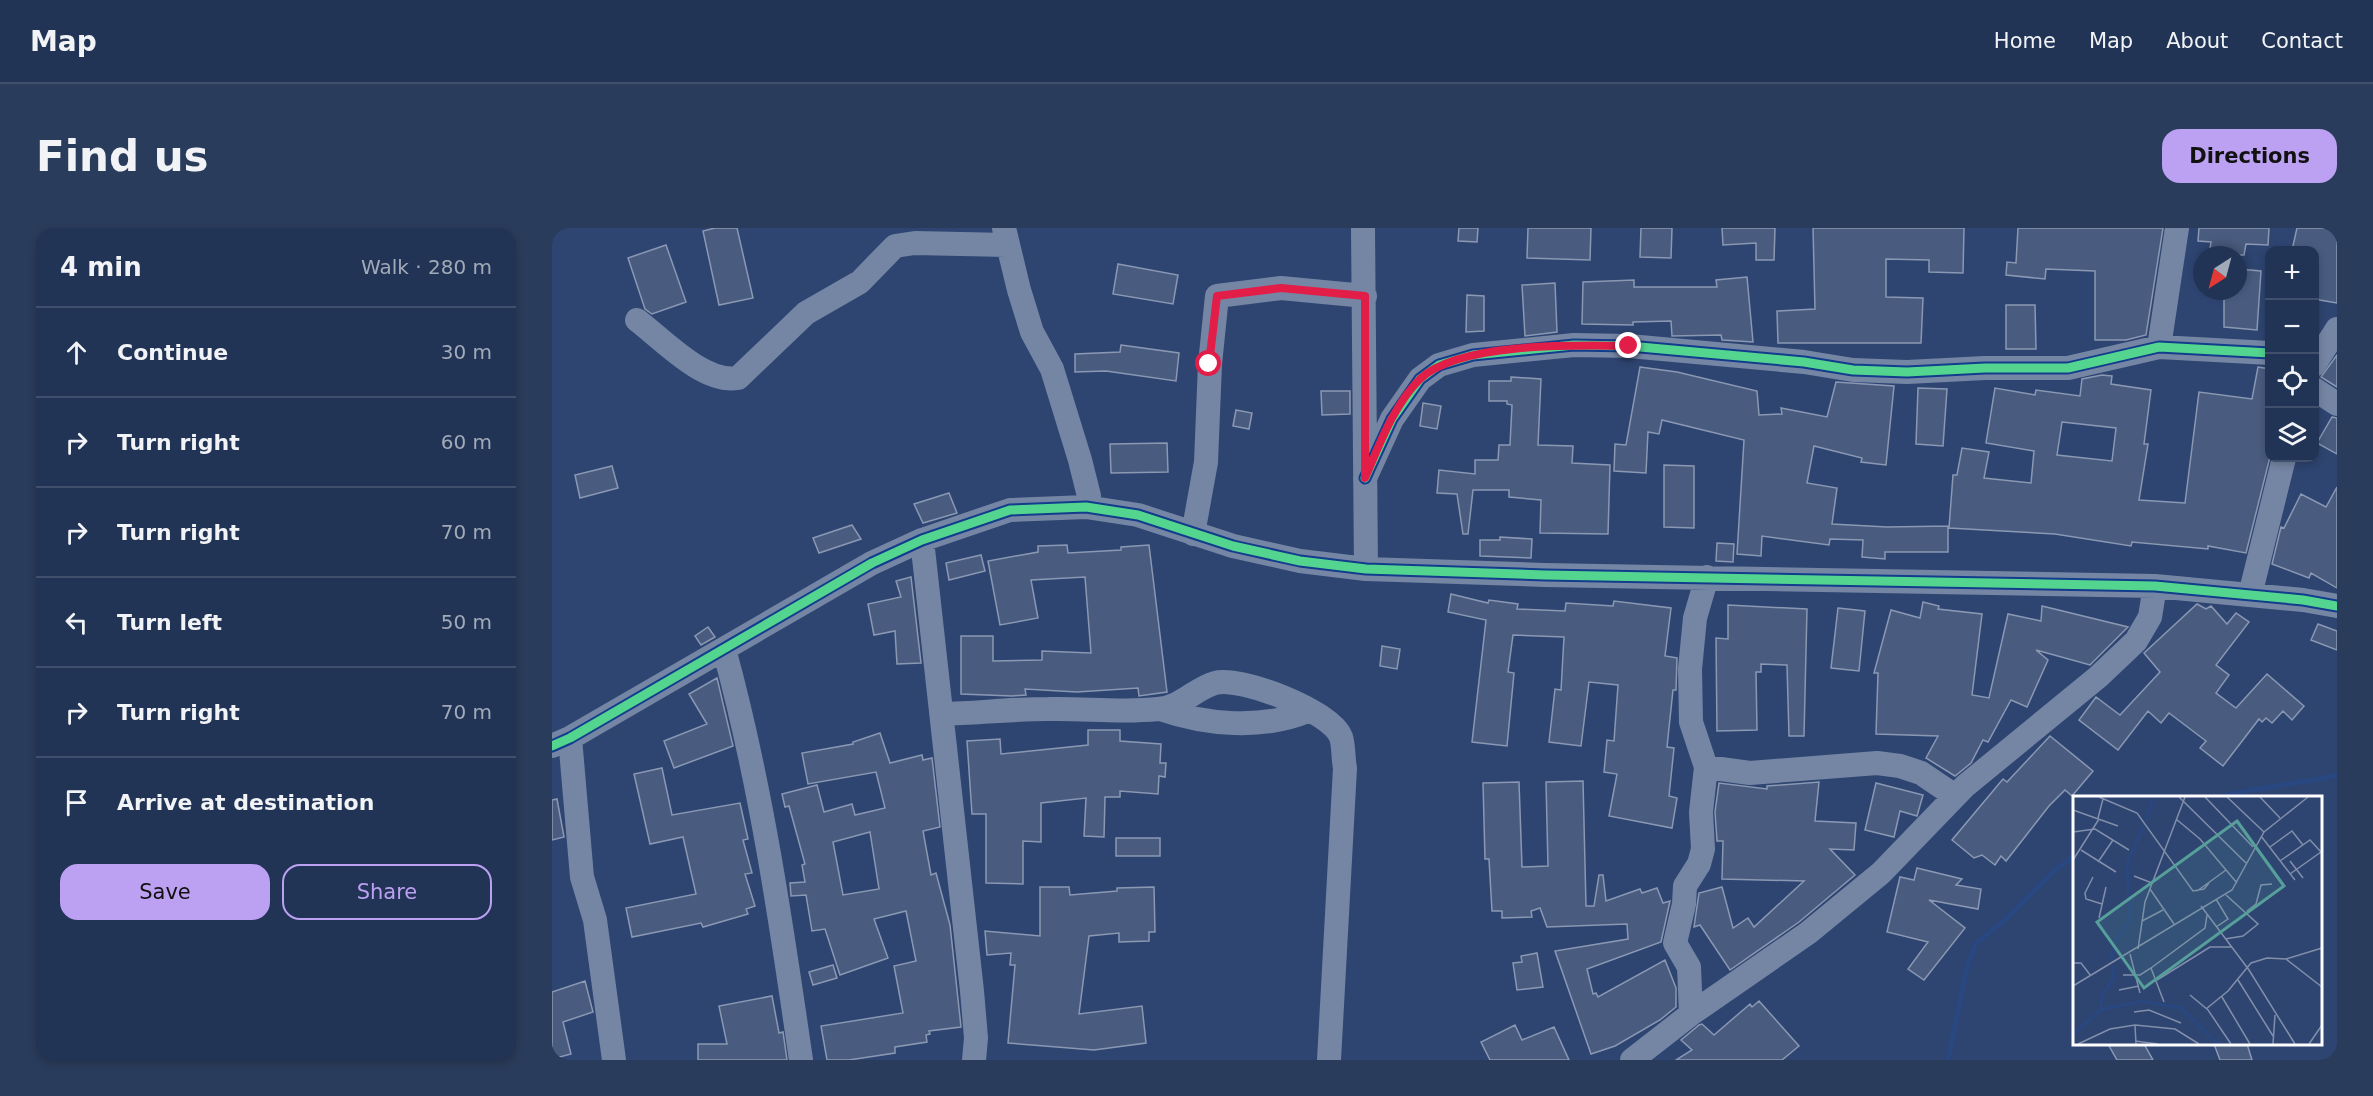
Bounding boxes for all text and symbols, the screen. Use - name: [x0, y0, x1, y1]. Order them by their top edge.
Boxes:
- text: Map: [30, 25, 97, 58]
- text: Home: [1994, 29, 2056, 53]
- text: Map: [2089, 29, 2133, 53]
- text: About: [2166, 29, 2228, 53]
- text: Contact: [2261, 29, 2343, 53]
- button: Directions: [2162, 129, 2337, 183]
- text: Find us: [36, 132, 209, 181]
- north arrow: [2193, 246, 2247, 300]
- map controls: [2265, 246, 2319, 462]
- button: +: [2265, 246, 2319, 300]
- text: 4 min: [60, 252, 142, 282]
- text: Walk · 280 m: [361, 255, 492, 279]
- button: −: [2265, 300, 2319, 354]
- route end: [1615, 332, 1641, 358]
- icon: ahead: [60, 336, 93, 369]
- text: Continue: [117, 340, 228, 365]
- text: 30 m: [441, 340, 492, 364]
- route start: [1195, 350, 1221, 376]
- button: locate: [2265, 354, 2319, 408]
- button: layers: [2265, 408, 2319, 462]
- icon: right: [60, 426, 93, 459]
- text: Turn right: [117, 430, 240, 455]
- text: 60 m: [441, 430, 492, 454]
- icon: right: [60, 516, 93, 549]
- text: Turn right: [117, 520, 240, 545]
- text: 70 m: [441, 520, 492, 544]
- icon: left: [60, 606, 93, 639]
- text: Turn left: [117, 610, 222, 635]
- text: 50 m: [441, 610, 492, 634]
- icon: right: [60, 696, 93, 729]
- text: Turn right: [117, 700, 240, 725]
- text: 70 m: [441, 700, 492, 724]
- icon: arrive: [60, 786, 93, 819]
- text: Arrive at destination: [117, 790, 374, 815]
- inset map: [2073, 796, 2322, 1045]
- button: Save: [60, 864, 270, 920]
- button: Share: [282, 864, 492, 920]

